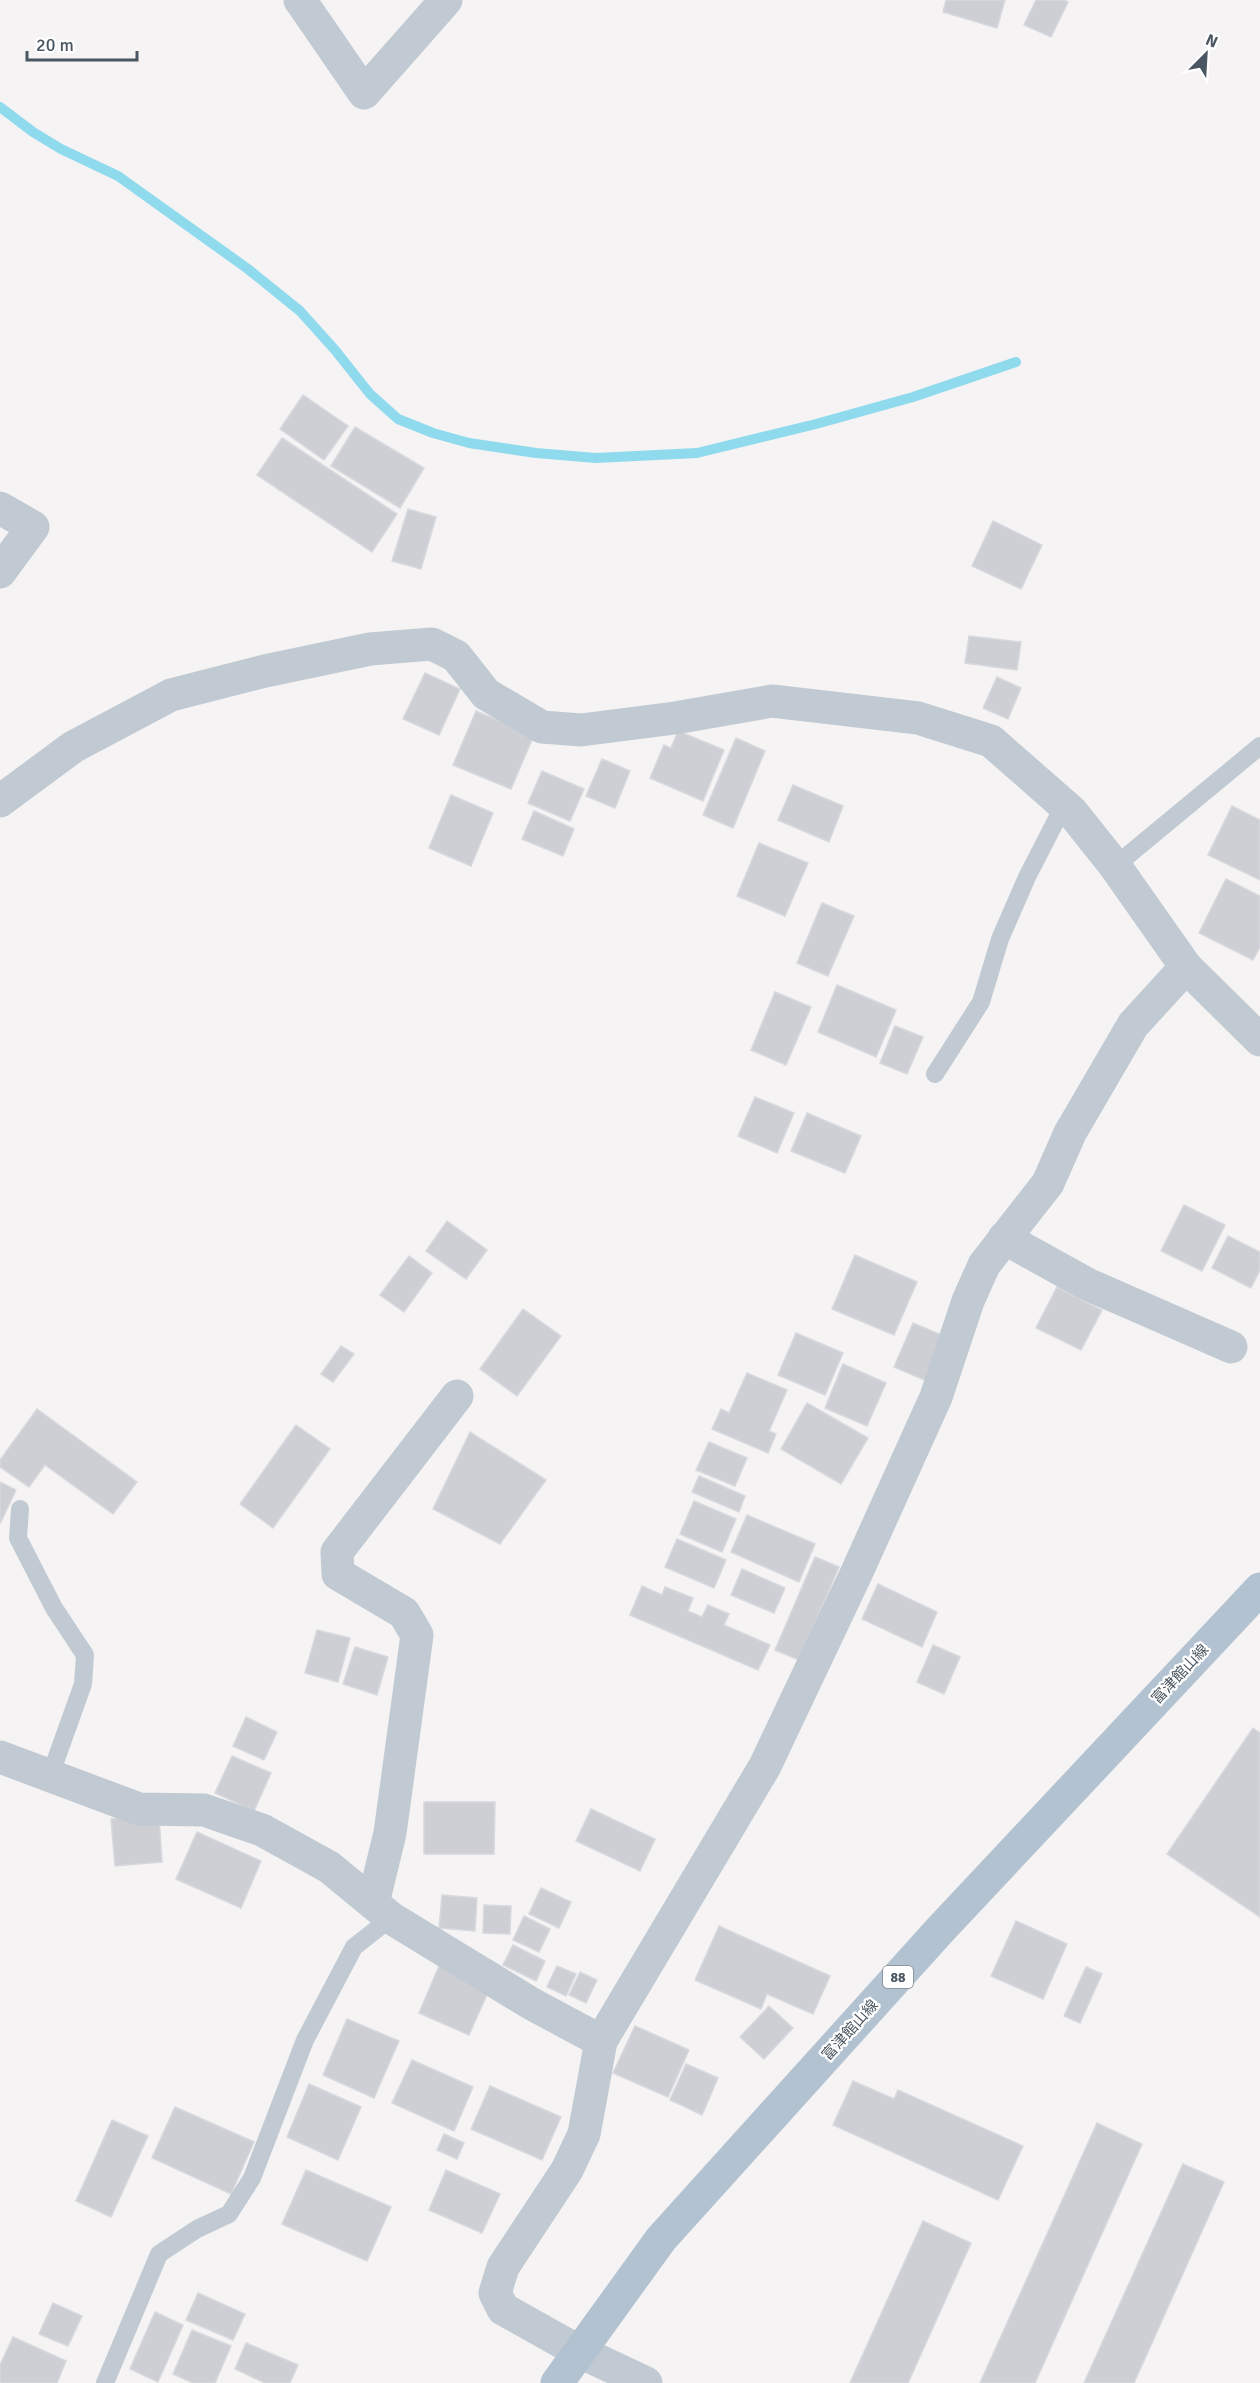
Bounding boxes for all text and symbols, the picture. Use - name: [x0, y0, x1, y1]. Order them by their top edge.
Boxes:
- scale bar: [27, 24, 136, 62]
- north arrow: [1176, 24, 1236, 84]
- text: N: [1203, 30, 1221, 53]
- text: 20 m: [36, 34, 74, 56]
- street label: 富津館山線: [1148, 1640, 1212, 1708]
- road number: 88: [883, 1966, 913, 1988]
- street label: 富津館山線: [818, 1996, 882, 2064]

